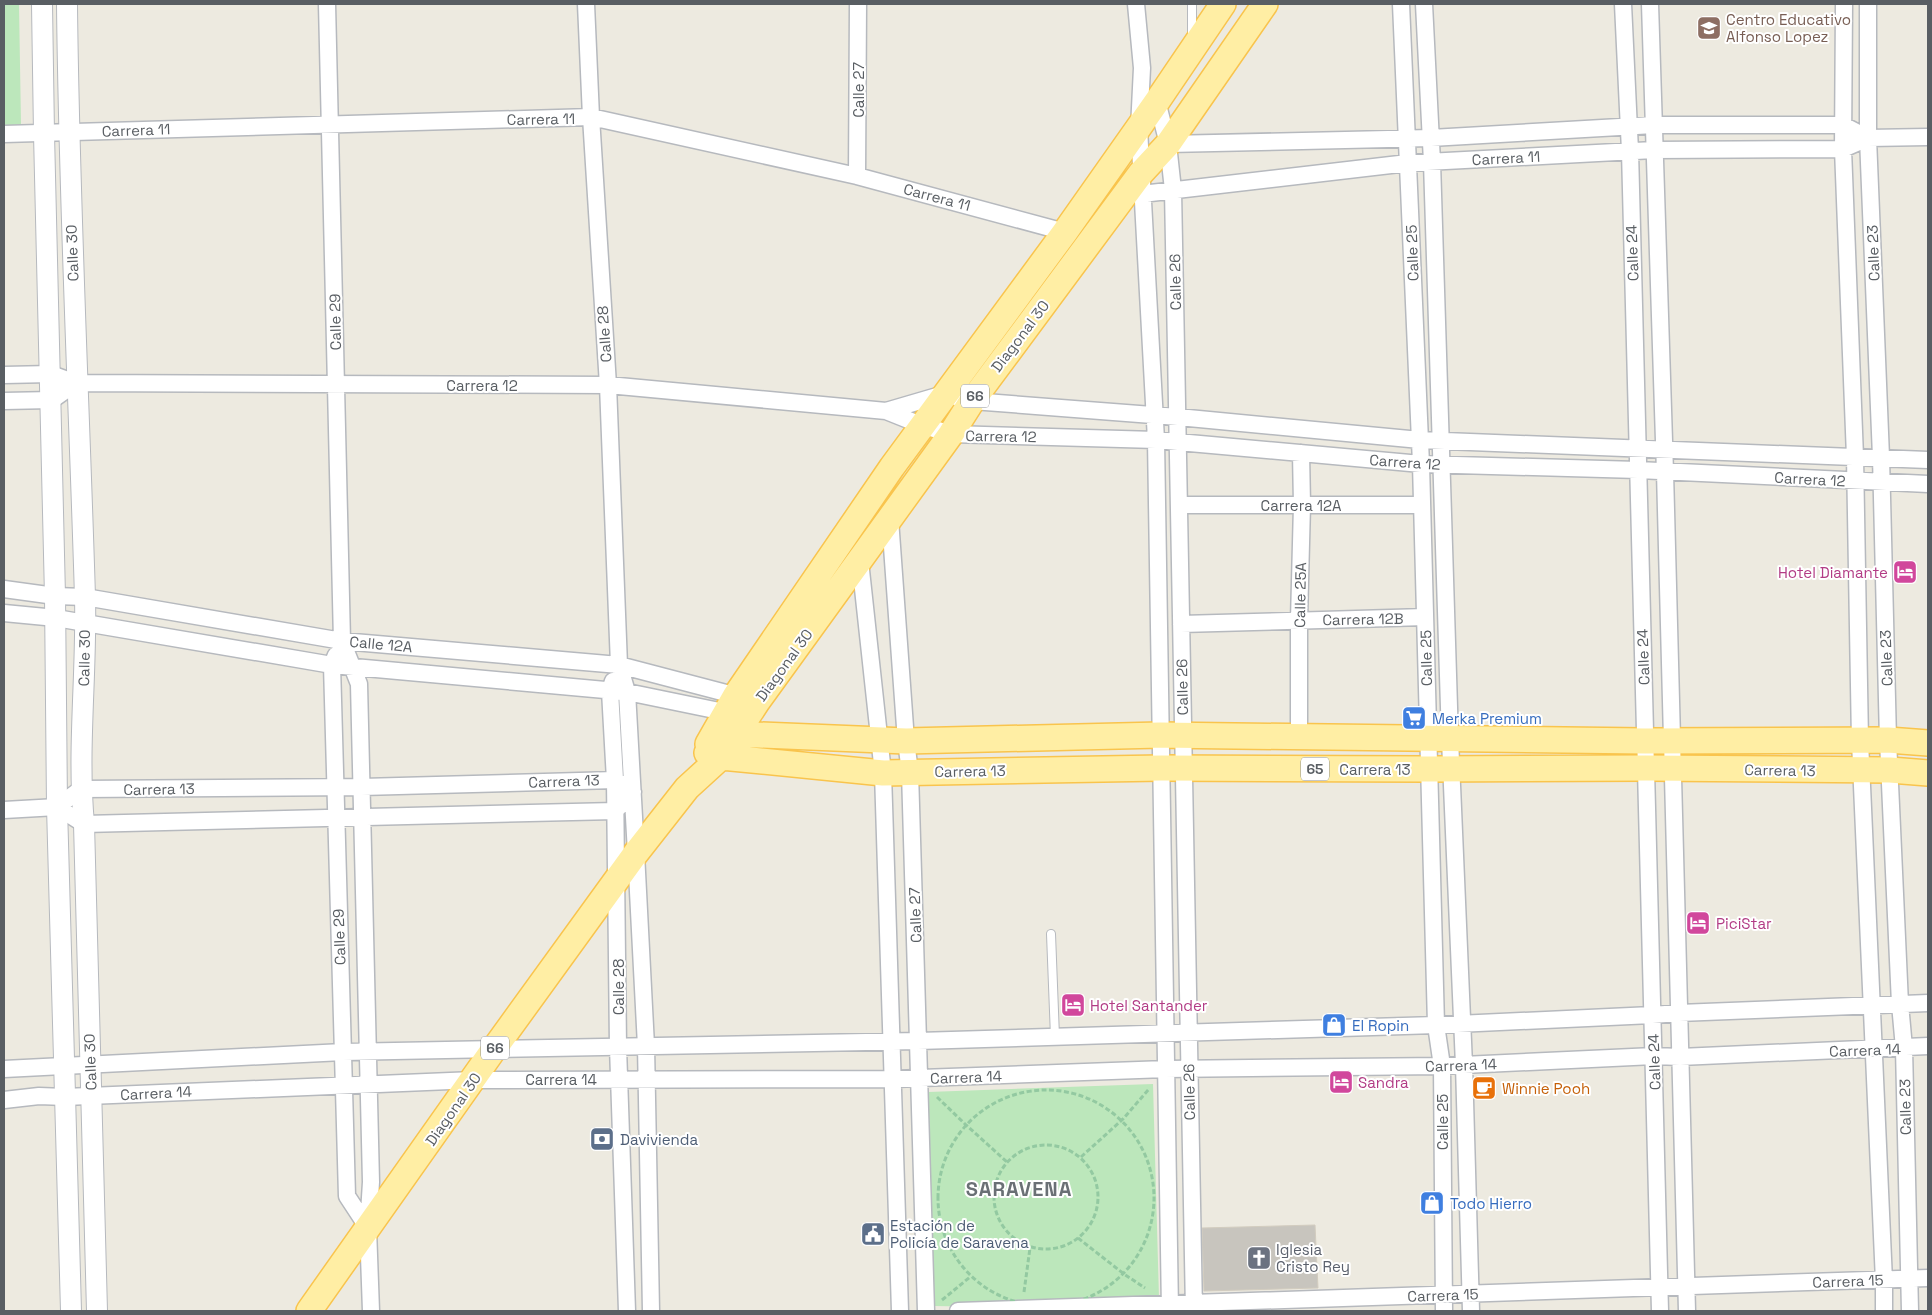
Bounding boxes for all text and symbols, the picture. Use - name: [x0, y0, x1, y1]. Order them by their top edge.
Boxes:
- place label: Centro Educativo Alfonso Lopez: [1726, 10, 1851, 46]
- school or university icon: Centro Educativo Alfonso Lopez: [1696, 15, 1722, 41]
- street label: Calle 27: [849, 62, 868, 118]
- street label: Carrera 11: [507, 109, 575, 129]
- street label: Carrera 11: [101, 119, 171, 141]
- street label: Carrera 11: [1471, 147, 1541, 169]
- street label: Carrera 11: [901, 179, 973, 215]
- street label: Calle 30: [62, 224, 82, 282]
- street label: Calle 25: [1402, 224, 1422, 282]
- street label: Calle 23: [1863, 224, 1883, 282]
- street label: Calle 24: [1622, 225, 1642, 281]
- street label: Calle 26: [1165, 254, 1185, 310]
- street label: Calle 29: [325, 294, 345, 350]
- street label: Diagonal 30: [987, 296, 1053, 376]
- street label: Calle 28: [593, 305, 615, 363]
- street label: Carrera 12: [446, 376, 518, 395]
- road number: 66: [961, 384, 989, 408]
- street label: Carrera 12: [965, 426, 1037, 446]
- street label: Carrera 12: [1369, 450, 1441, 474]
- street label: Carrera 12: [1774, 468, 1846, 490]
- street label: Carrera 12A: [1261, 496, 1342, 515]
- hotel icon: Hotel Diamante: [1892, 559, 1918, 585]
- street label: Calle 25A: [1290, 561, 1310, 628]
- place label: Hotel Diamante: [1778, 563, 1888, 582]
- street label: Carrera 12B: [1322, 609, 1404, 629]
- street label: Diagonal 30: [751, 625, 817, 705]
- street label: Calle 30: [74, 629, 94, 687]
- street label: Calle 24: [1633, 629, 1653, 685]
- street label: Calle 23: [1876, 629, 1896, 687]
- street label: Calle 25: [1416, 630, 1436, 686]
- street label: Calle 12A: [349, 632, 414, 656]
- street label: Calle 26: [1172, 659, 1192, 715]
- supermarket icon: Merka Premium: [1401, 705, 1427, 731]
- place label: Merka Premium: [1432, 709, 1542, 728]
- road number: 65: [1301, 758, 1329, 781]
- street label: Carrera 13: [1339, 760, 1411, 779]
- street label: Carrera 13: [1744, 760, 1816, 780]
- street label: Carrera 13: [934, 761, 1006, 781]
- street label: Carrera 13: [528, 770, 600, 792]
- street label: Carrera 13: [123, 779, 195, 799]
- street label: Calle 27: [905, 887, 925, 943]
- street label: Calle 29: [329, 908, 349, 966]
- hotel icon: PiciStar: [1685, 910, 1711, 936]
- place label: PiciStar: [1716, 914, 1772, 933]
- street label: Calle 28: [609, 959, 628, 1015]
- hotel icon: Hotel Santander: [1060, 992, 1086, 1018]
- place label: Hotel Santander: [1090, 996, 1208, 1015]
- shop icon: El Ropin: [1321, 1012, 1347, 1038]
- place label: El Ropin: [1352, 1016, 1409, 1035]
- street label: Calle 30: [80, 1033, 100, 1091]
- street label: Calle 24: [1644, 1034, 1664, 1090]
- road number: 66: [481, 1036, 509, 1060]
- street label: Carrera 14: [1829, 1039, 1901, 1061]
- street label: Carrera 14: [1425, 1054, 1497, 1076]
- street label: Calle 26: [1179, 1064, 1199, 1120]
- street label: Carrera 14: [930, 1066, 1002, 1088]
- street label: Diagonal 30: [421, 1069, 485, 1149]
- hotel icon: Sandra: [1328, 1069, 1354, 1095]
- street label: Carrera 14: [525, 1070, 597, 1089]
- place label: Sandra: [1358, 1073, 1409, 1092]
- cafe icon: Winnie Pooh: [1471, 1075, 1497, 1101]
- place label: Winnie Pooh: [1502, 1079, 1590, 1098]
- street label: Calle 23: [1895, 1079, 1915, 1135]
- street label: Carrera 14: [120, 1082, 192, 1104]
- street label: Calle 25: [1433, 1094, 1452, 1150]
- bank icon: Davivienda: [589, 1126, 615, 1152]
- place label: Davivienda: [620, 1130, 698, 1149]
- district label: SARAVENA: [966, 1176, 1072, 1202]
- shop icon: Todo Hierro: [1419, 1190, 1445, 1216]
- place label: Todo Hierro: [1450, 1194, 1532, 1213]
- place label: Estación de Policía de Saravena: [890, 1216, 1029, 1252]
- public building icon: Estación de Policía de Saravena: [860, 1221, 886, 1247]
- place label: Iglesia Cristo Rey: [1276, 1240, 1350, 1276]
- church icon: Iglesia Cristo Rey: [1246, 1245, 1272, 1271]
- street label: Carrera 15: [1812, 1270, 1884, 1292]
- street label: Carrera 15: [1407, 1284, 1479, 1306]

